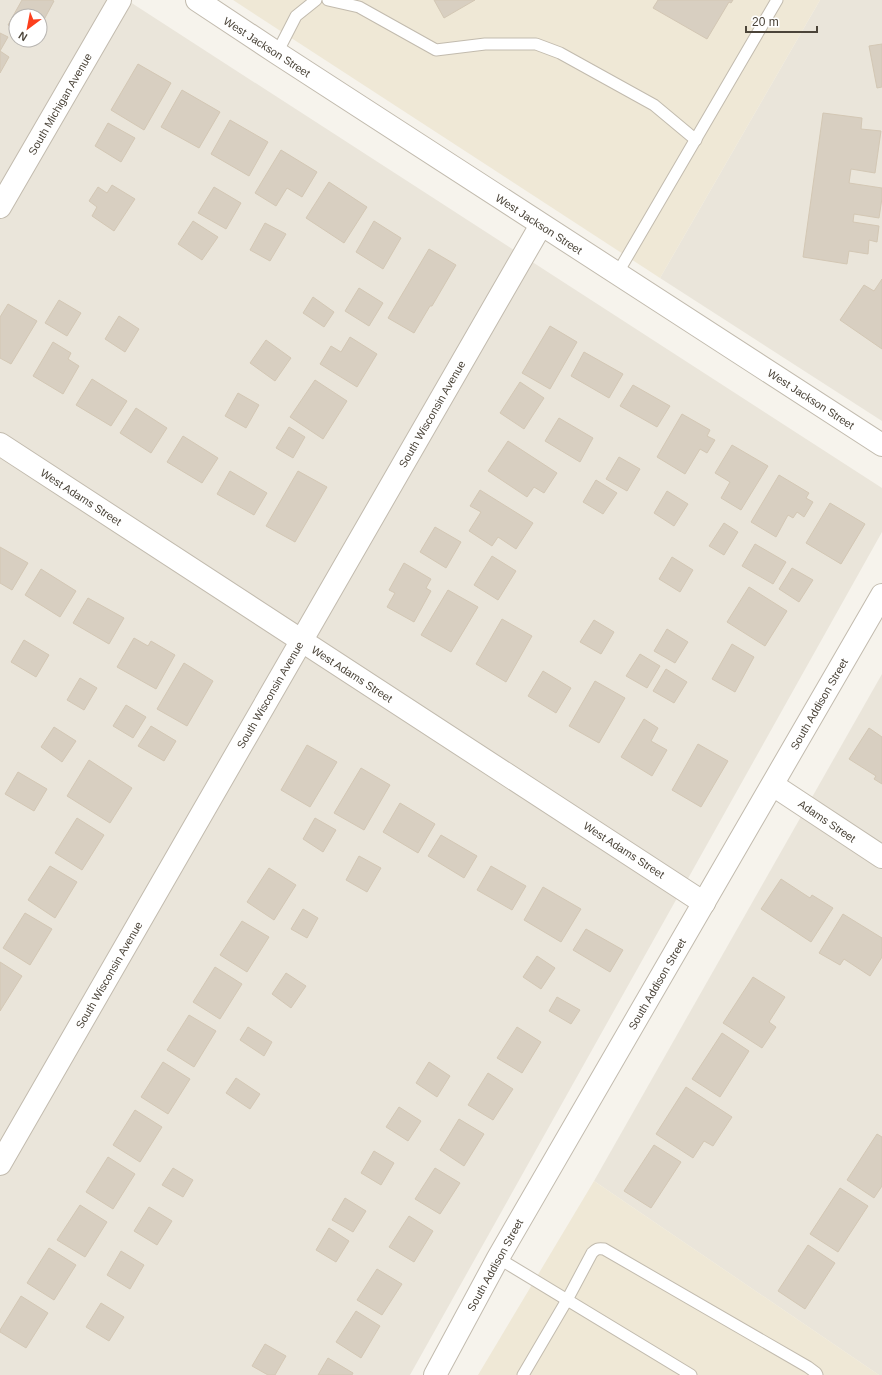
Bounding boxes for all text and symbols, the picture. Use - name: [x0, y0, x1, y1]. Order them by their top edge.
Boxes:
- north arrow: [8, 8, 48, 48]
- scale bar: [746, 8, 817, 34]
- street label: West Jackson Street: [222, 15, 312, 79]
- text: 20 m: [752, 15, 779, 29]
- text: N: [16, 29, 29, 44]
- street label: South Michigan Avenue: [26, 51, 94, 157]
- street label: West Jackson Street: [494, 192, 584, 256]
- street label: South Wisconsin Avenue: [396, 358, 468, 470]
- street label: West Jackson Street: [766, 367, 856, 431]
- street label: West Adams Street: [38, 466, 124, 528]
- street label: South Wisconsin Avenue: [234, 639, 306, 751]
- street label: West Adams Street: [309, 643, 395, 705]
- street label: South Addison Street: [788, 656, 850, 752]
- street label: Adams Street: [796, 797, 858, 845]
- street label: West Adams Street: [581, 819, 667, 881]
- street label: South Wisconsin Avenue: [73, 919, 145, 1031]
- street label: South Addison Street: [626, 936, 688, 1032]
- street label: South Addison Street: [465, 1217, 525, 1313]

